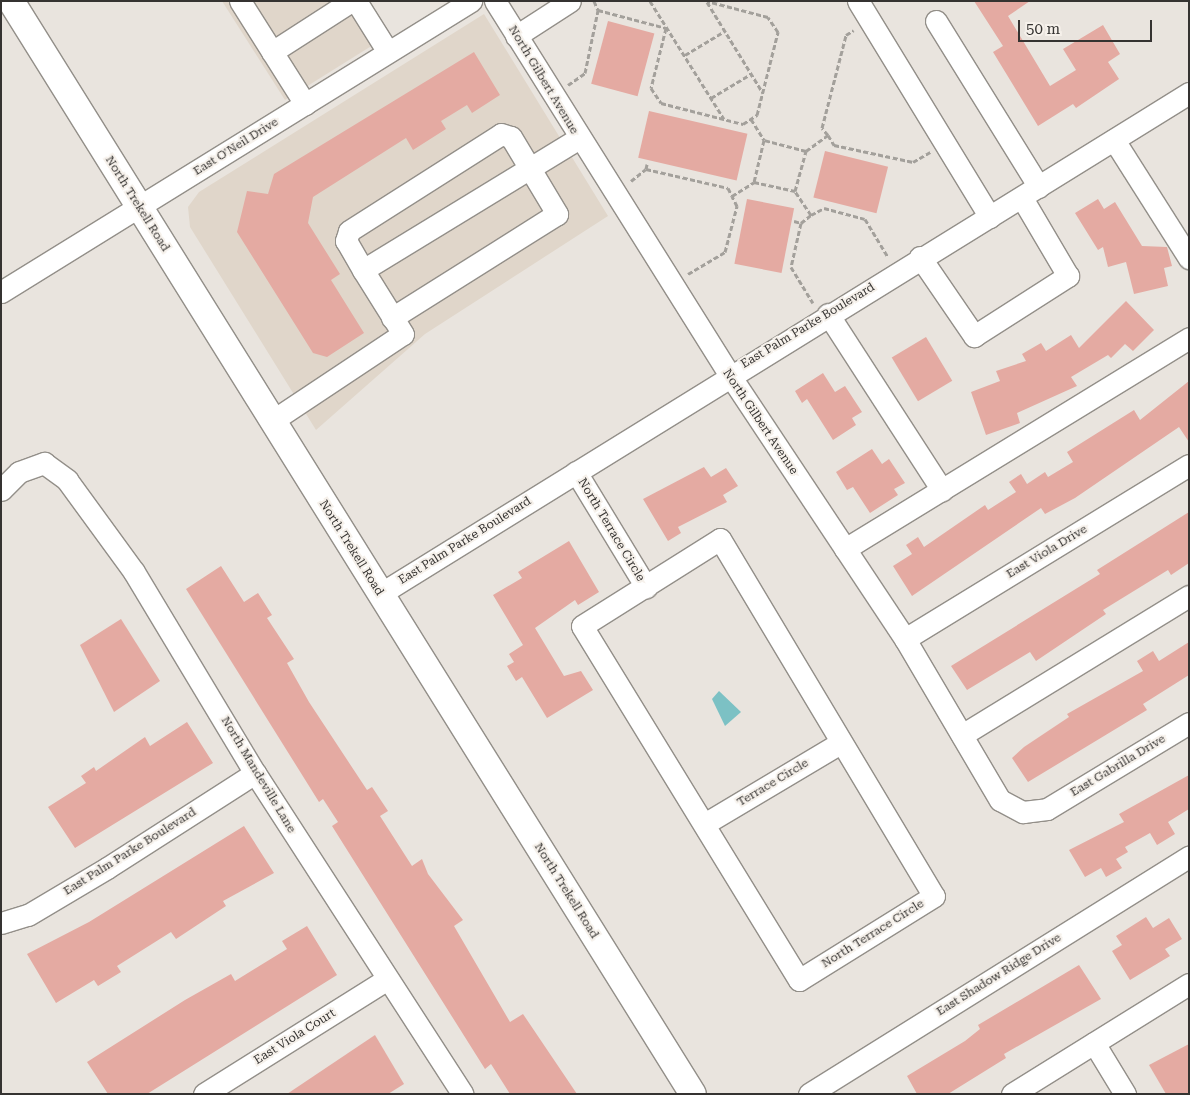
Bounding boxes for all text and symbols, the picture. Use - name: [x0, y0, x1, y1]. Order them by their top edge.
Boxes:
- scale bar: [1020, 10, 1154, 42]
- text: 50 m: [1026, 20, 1060, 38]
- street label: North Gilbert Avenue: [505, 23, 581, 137]
- street label: East O'Neil Drive: [191, 115, 281, 179]
- street label: North Trekell Road: [102, 154, 172, 254]
- street label: East Palm Parke Boulevard: [738, 280, 878, 372]
- street label: North Gilbert Avenue: [719, 367, 801, 477]
- street label: North Terrace Circle: [574, 476, 648, 584]
- street label: East Palm Parke Boulevard: [396, 494, 534, 588]
- street label: North Trekell Road: [316, 498, 386, 598]
- street label: East Viola Drive: [1004, 522, 1090, 582]
- street label: North Mandeville Lane: [218, 714, 298, 836]
- street label: East Gabrilla Drive: [1068, 732, 1168, 800]
- street label: Terrace Circle: [735, 756, 811, 810]
- street label: East Palm Parke Boulevard: [61, 805, 199, 899]
- street label: North Trekell Road: [531, 841, 601, 941]
- street label: North Terrace Circle: [819, 897, 927, 971]
- street label: East Shadow Ridge Drive: [934, 931, 1064, 1019]
- street label: East Viola Court: [252, 1006, 338, 1068]

